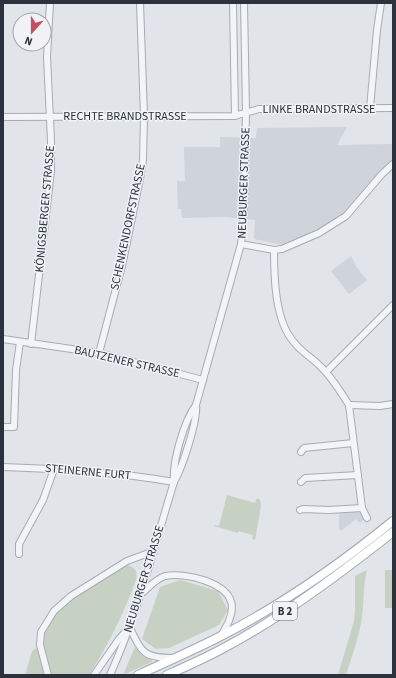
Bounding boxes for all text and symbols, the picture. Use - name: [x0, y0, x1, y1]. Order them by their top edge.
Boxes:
- north arrow: [12, 12, 52, 52]
- text: N: [22, 33, 35, 49]
- street label: LINKE BRANDSTRASSE: [263, 101, 375, 118]
- street label: RECHTE BRANDSTRASSE: [63, 108, 187, 125]
- street label: NEUBURGER STRASSE: [234, 127, 254, 239]
- street label: KÖNIGSBERGER STRASSE: [31, 145, 59, 273]
- street label: SCHENKENDORFSTRASSE: [106, 162, 150, 292]
- street label: BAUTZENER STRASSE: [73, 342, 181, 382]
- street label: STEINERNE FURT: [44, 460, 132, 484]
- street label: NEUBURGER STRASSE: [120, 523, 168, 635]
- road number: B 2: [273, 602, 297, 620]

